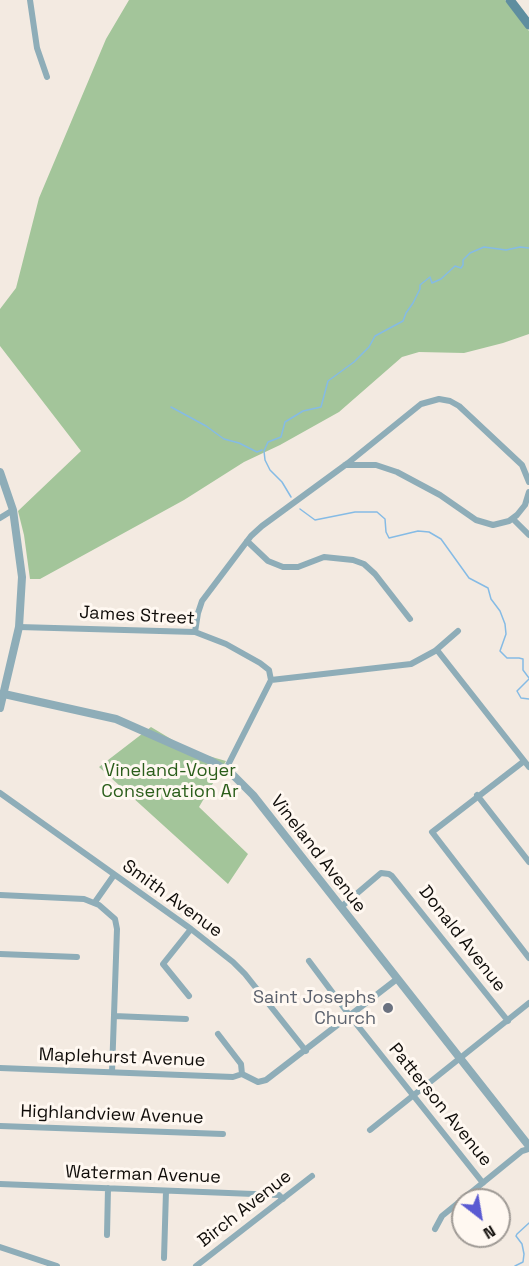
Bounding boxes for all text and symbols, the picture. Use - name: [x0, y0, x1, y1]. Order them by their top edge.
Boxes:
- street label: James Street: [79, 602, 195, 630]
- park label: Vineland-Voyer Conservation Ar: [101, 760, 239, 802]
- street label: Vineland Avenue: [266, 791, 370, 917]
- street label: Smith Avenue: [118, 855, 226, 943]
- street label: Donald Avenue: [414, 882, 510, 996]
- place label: Saint Josephs Church: [253, 987, 376, 1030]
- marker: Saint Josephs Church: [381, 1001, 395, 1015]
- street label: Patterson Avenue: [384, 1039, 496, 1171]
- street label: Maplehurst Avenue: [38, 1044, 206, 1072]
- street label: Highlandview Avenue: [20, 1101, 204, 1129]
- street label: Waterman Avenue: [65, 1161, 221, 1189]
- street label: Birch Avenue: [194, 1166, 296, 1252]
- north arrow: [451, 1188, 511, 1248]
- text: N: [479, 1220, 500, 1244]

